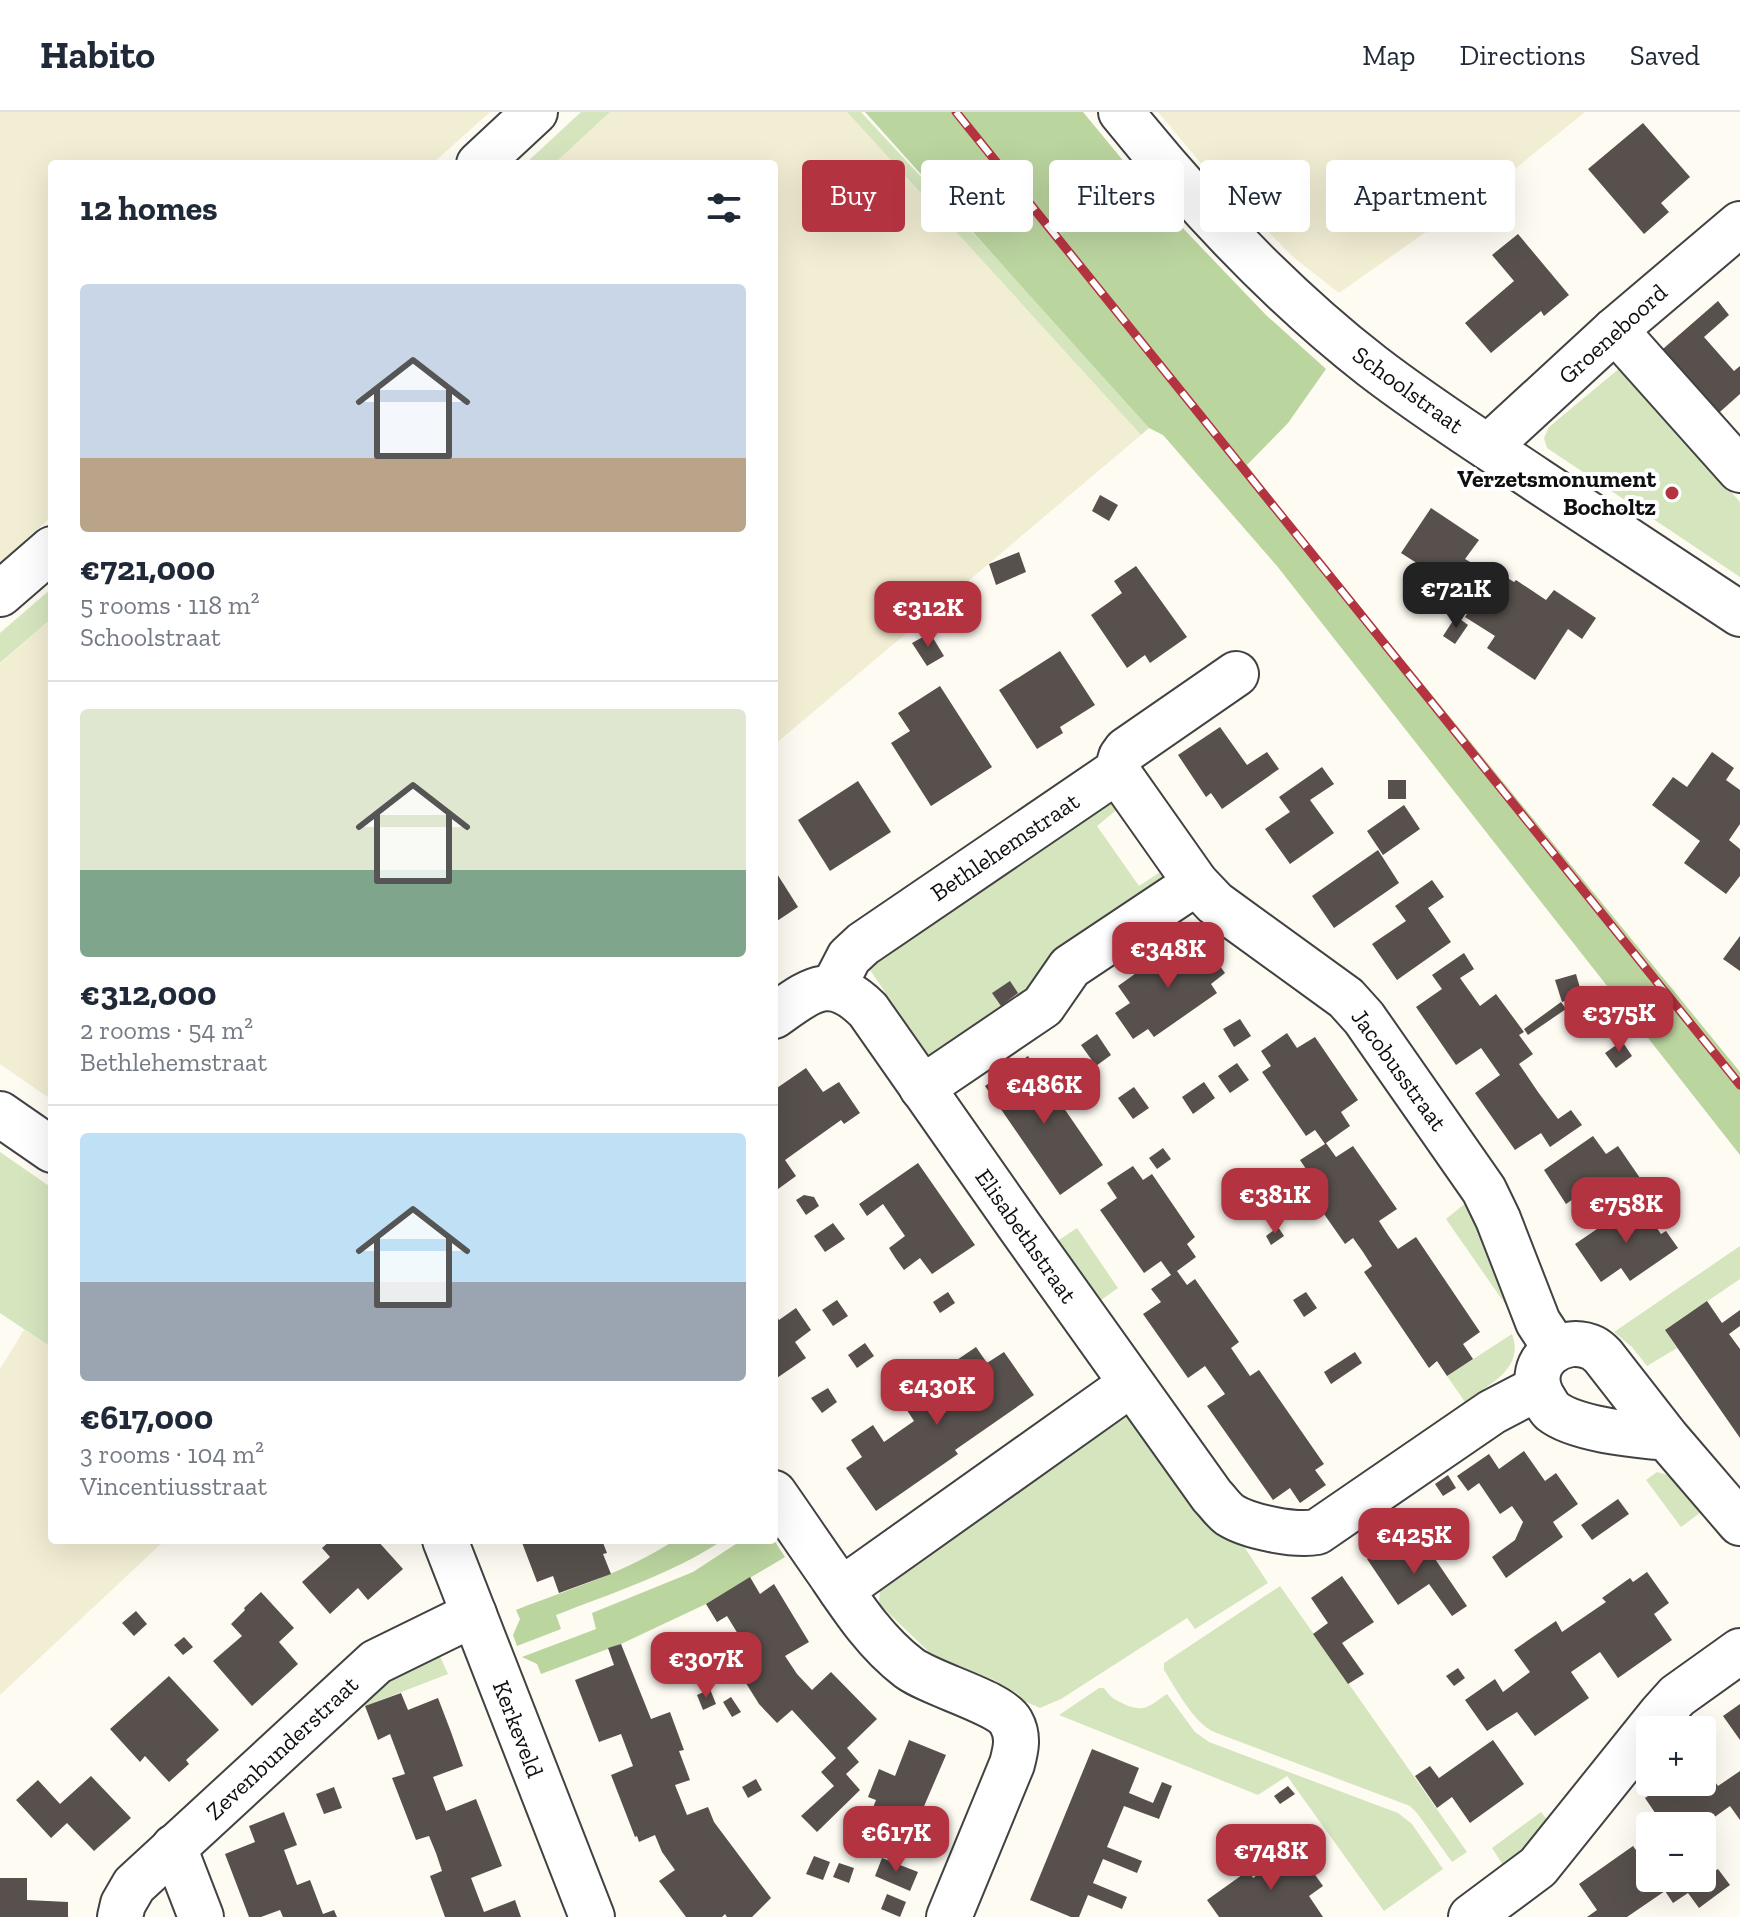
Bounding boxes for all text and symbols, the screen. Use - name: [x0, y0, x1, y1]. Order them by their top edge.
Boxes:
- text: Habito: [40, 32, 155, 78]
- text: Map: [1362, 39, 1415, 72]
- text: Directions: [1459, 39, 1586, 72]
- text: Saved: [1630, 39, 1700, 72]
- chip: Buy: [802, 160, 905, 232]
- chip: Rent: [921, 160, 1033, 232]
- chip: Filters: [1049, 160, 1184, 232]
- chip: New: [1200, 160, 1310, 232]
- chip: Apartment: [1326, 160, 1515, 232]
- icon: filters: [702, 186, 746, 230]
- text: 12 homes: [80, 188, 218, 229]
- street label: Groeneboord: [1552, 277, 1673, 390]
- icon: home: [341, 336, 485, 480]
- street label: Schoolstraat: [1347, 340, 1469, 440]
- place label: Verzetsmonument Bocholtz: [1457, 464, 1656, 521]
- marker: Verzetsmonument Bocholtz: [1663, 484, 1681, 502]
- text: €721,000: [80, 548, 215, 589]
- pin: €721K: [1400, 562, 1512, 630]
- text: €721K: [1421, 572, 1491, 604]
- pin: €312K: [872, 581, 984, 649]
- text: 5 rooms · 118 m²: [80, 589, 260, 621]
- text: €312K: [892, 591, 964, 623]
- text: Schoolstraat: [80, 621, 221, 653]
- icon: home: [341, 761, 485, 905]
- street label: Bethlehemstraat: [925, 786, 1085, 907]
- pin: €348K: [1112, 922, 1224, 990]
- text: €348K: [1130, 932, 1206, 964]
- text: €312,000: [80, 973, 217, 1014]
- pin: €375K: [1563, 986, 1675, 1054]
- text: €375K: [1582, 996, 1656, 1028]
- street label: Jacobusstraat: [1345, 1003, 1453, 1136]
- text: 2 rooms · 54 m²: [80, 1014, 253, 1046]
- text: Bethlehemstraat: [80, 1046, 267, 1078]
- pin: €486K: [988, 1058, 1100, 1126]
- text: €486K: [1006, 1068, 1082, 1100]
- street label: Elisabethstraat: [969, 1163, 1083, 1309]
- pin: €381K: [1219, 1168, 1331, 1236]
- pin: €758K: [1570, 1177, 1682, 1245]
- text: €381K: [1239, 1178, 1311, 1210]
- icon: home: [341, 1185, 485, 1329]
- text: €758K: [1589, 1187, 1663, 1219]
- pin: €430K: [881, 1359, 993, 1427]
- text: €430K: [899, 1369, 975, 1401]
- text: €617,000: [80, 1397, 213, 1438]
- text: 3 rooms · 104 m²: [80, 1438, 264, 1470]
- text: Vincentiusstraat: [80, 1470, 267, 1502]
- pin: €425K: [1358, 1508, 1470, 1576]
- text: €425K: [1376, 1518, 1452, 1550]
- pin: €307K: [650, 1632, 762, 1700]
- text: €307K: [669, 1642, 743, 1674]
- street label: Zevenbunderstraat: [199, 1670, 364, 1826]
- street label: Kerkeveld: [487, 1676, 550, 1781]
- map controls: [1636, 1716, 1716, 1892]
- button: +: [1636, 1716, 1716, 1796]
- pin: €617K: [840, 1806, 952, 1874]
- button: −: [1636, 1812, 1716, 1892]
- text: €617K: [861, 1816, 931, 1848]
- pin: €748K: [1215, 1824, 1327, 1892]
- text: €748K: [1234, 1834, 1308, 1866]

